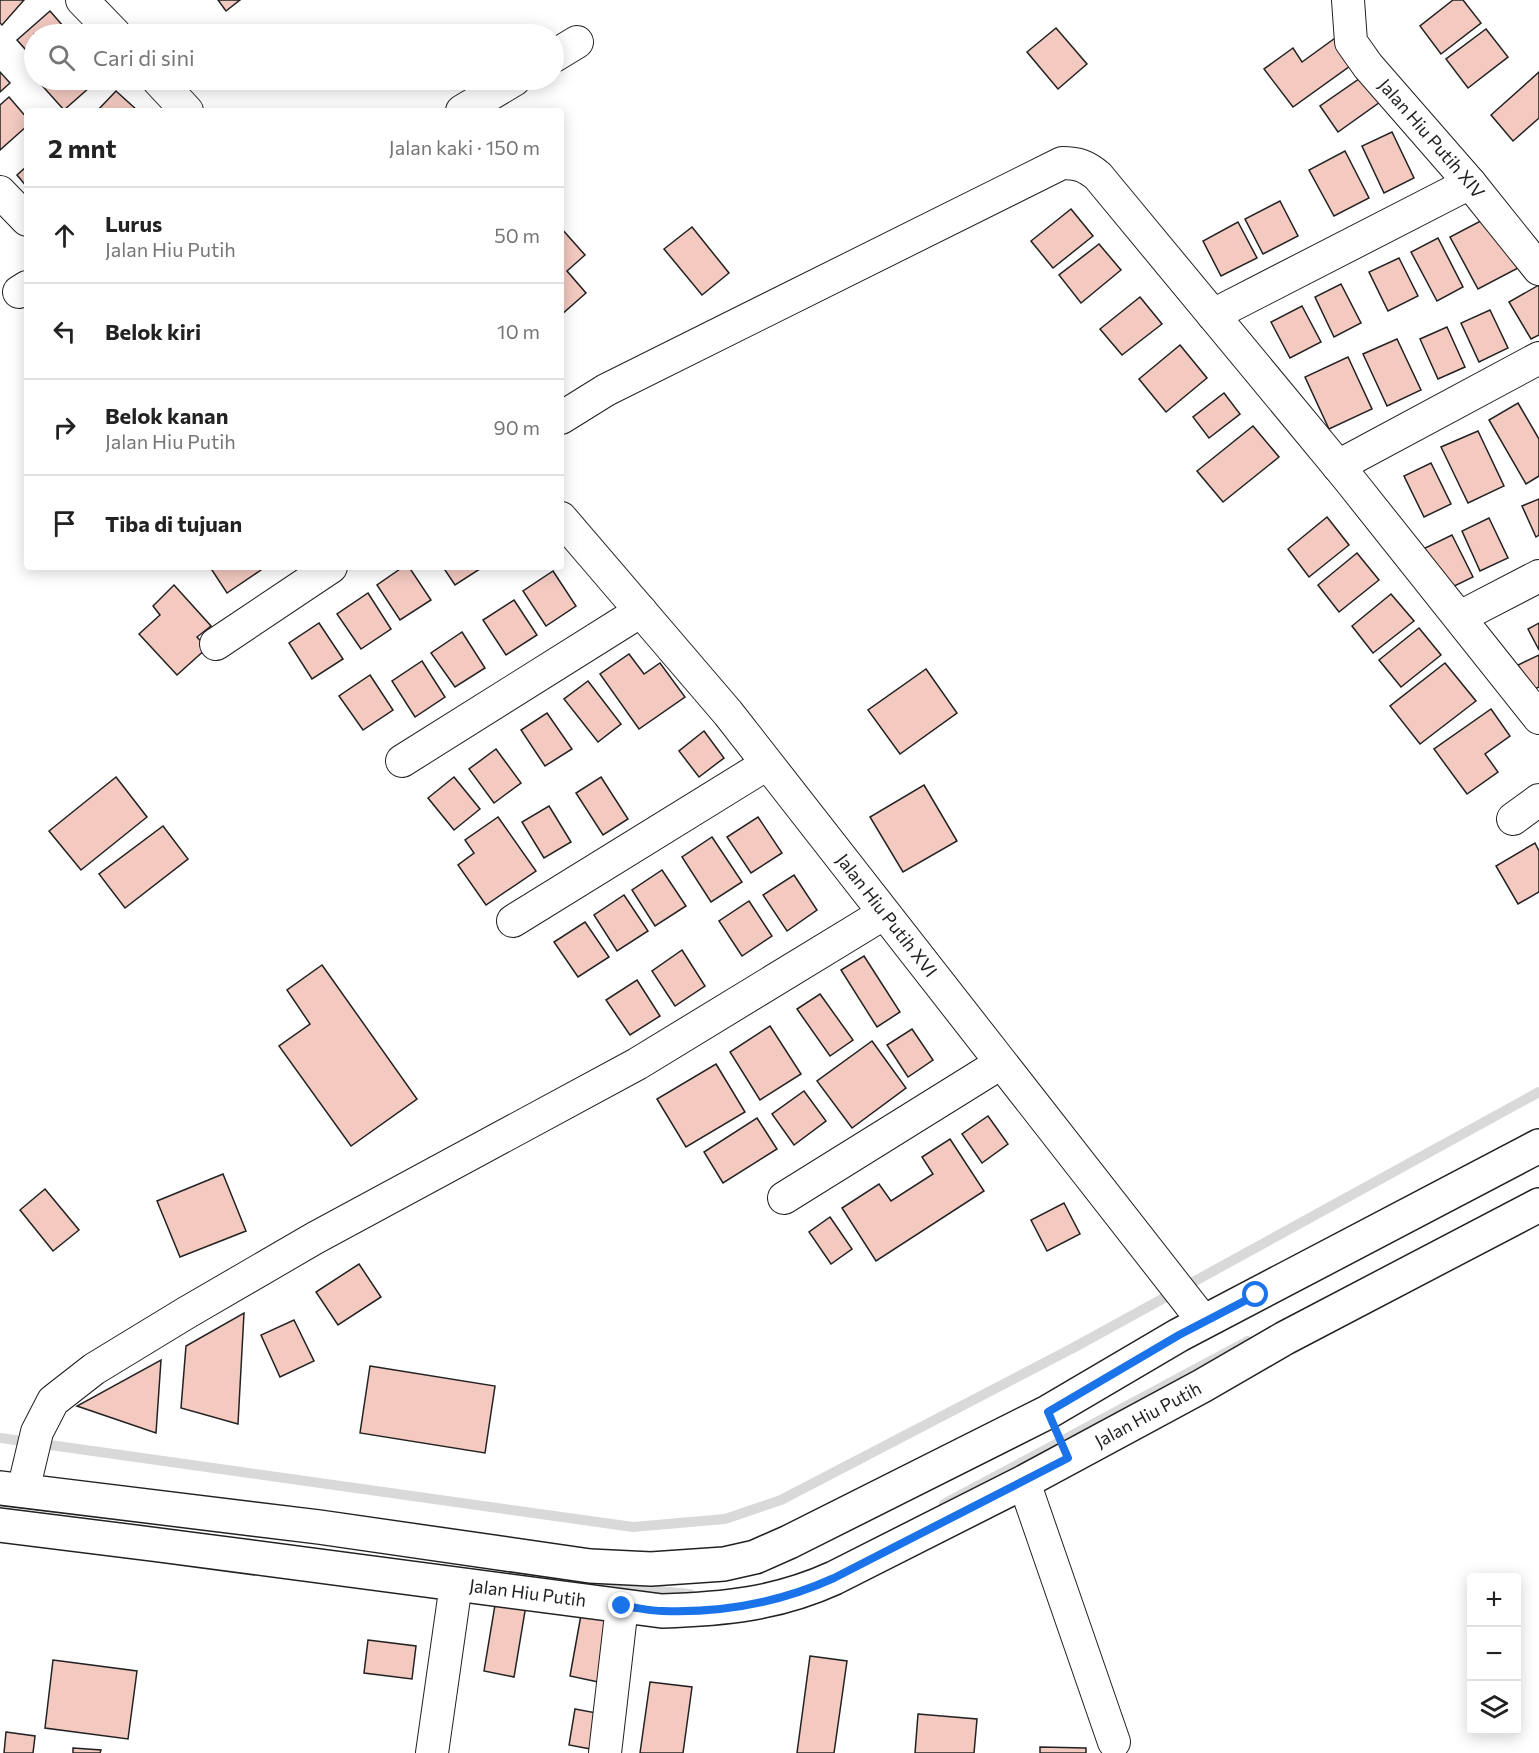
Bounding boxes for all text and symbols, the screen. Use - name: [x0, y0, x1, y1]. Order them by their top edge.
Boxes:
- search box: [24, 24, 564, 90]
- icon: search: [45, 41, 78, 74]
- text: Cari di sini: [93, 44, 195, 71]
- street label: Jalan Hiu Putih XIV: [1374, 74, 1490, 202]
- text: 2 mnt: [48, 132, 116, 163]
- text: Jalan kaki · 150 m: [389, 135, 540, 159]
- text: Lurus: [105, 210, 162, 237]
- icon: ahead: [48, 219, 81, 252]
- text: 50 m: [494, 223, 540, 247]
- text: Jalan Hiu Putih: [105, 237, 236, 261]
- icon: left: [48, 315, 81, 348]
- text: Belok kiri: [105, 318, 201, 345]
- text: 10 m: [497, 319, 540, 343]
- text: Belok kanan: [105, 402, 228, 429]
- icon: right: [48, 411, 81, 444]
- text: 90 m: [494, 415, 540, 439]
- text: Jalan Hiu Putih: [105, 429, 236, 453]
- icon: arrive: [48, 507, 81, 540]
- text: Tiba di tujuan: [105, 510, 242, 537]
- street label: Jalan Hiu Putih XVI: [832, 849, 942, 981]
- route start: [1242, 1281, 1268, 1307]
- street label: Jalan Hiu Putih: [1091, 1376, 1205, 1452]
- map controls: [1467, 1573, 1521, 1735]
- button: +: [1467, 1573, 1521, 1627]
- street label: Jalan Hiu Putih: [468, 1574, 588, 1611]
- route end: [608, 1592, 634, 1618]
- button: −: [1467, 1627, 1521, 1681]
- button: layers: [1467, 1681, 1521, 1735]

